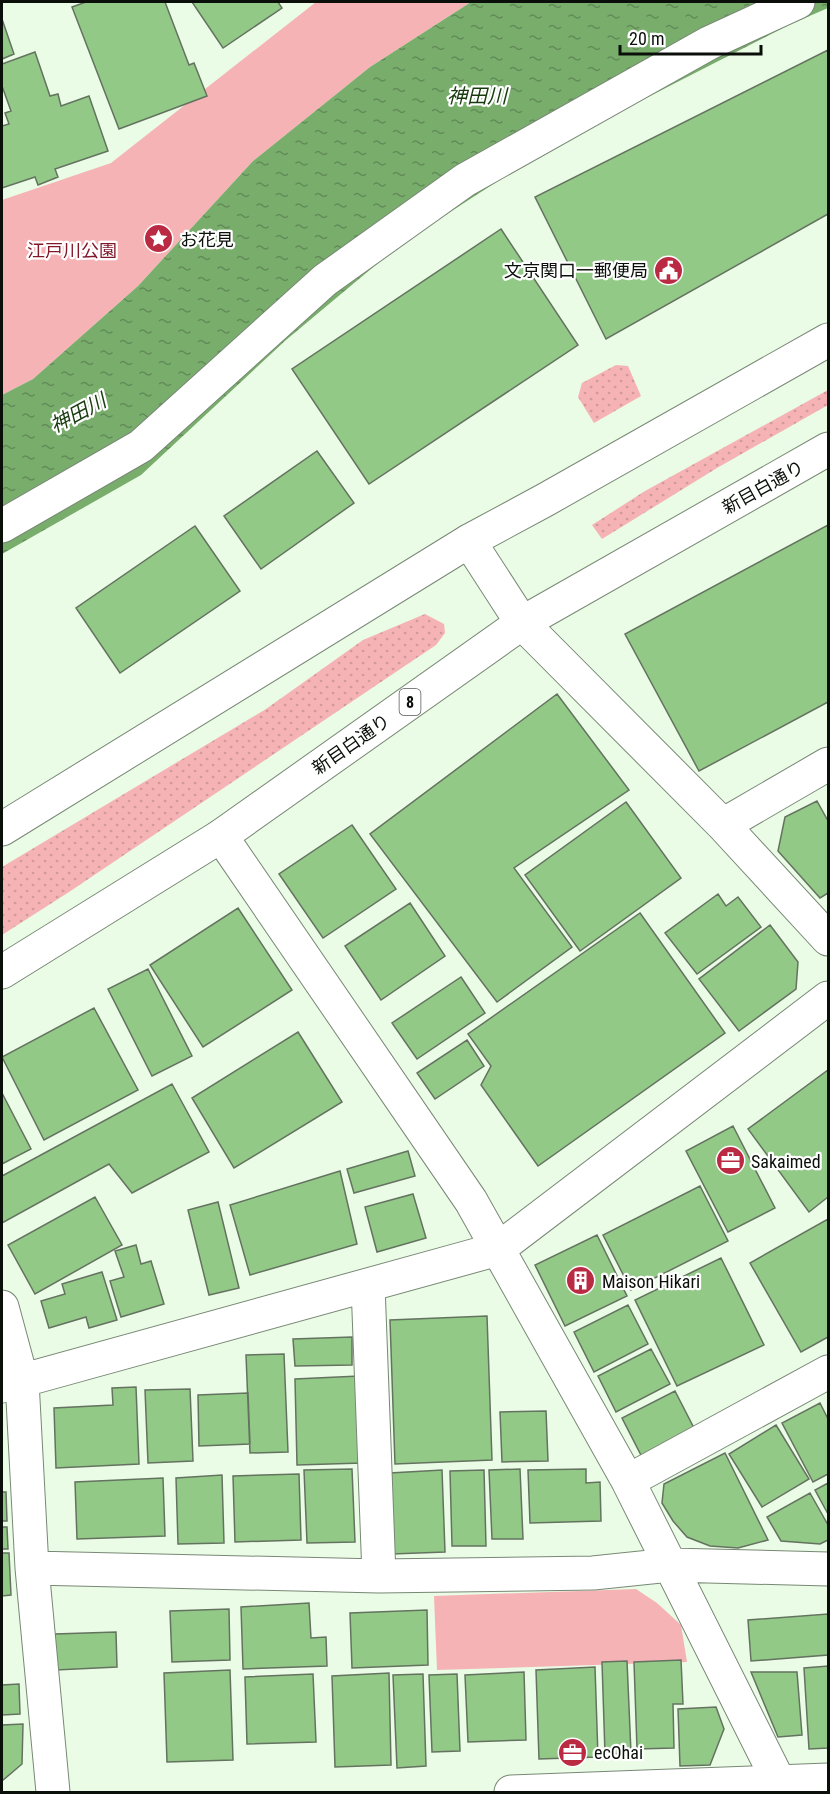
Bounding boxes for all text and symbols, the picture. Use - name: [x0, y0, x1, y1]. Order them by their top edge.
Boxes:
- scale bar: [620, 18, 761, 56]
- text: 20 m: [629, 28, 664, 49]
- water label: 神田川: [447, 84, 509, 108]
- place icon: お花見: [143, 223, 175, 255]
- place label: お花見: [180, 229, 234, 250]
- park label: 江戸川公園: [27, 240, 117, 261]
- public building icon: 文京関口一郵便局: [653, 254, 685, 286]
- place label: 文京関口一郵便局: [504, 260, 648, 281]
- water label: 神田川: [46, 387, 112, 438]
- street label: 新目白通り: [719, 456, 807, 518]
- road number: 8: [400, 689, 420, 715]
- street label: 新目白通り: [308, 710, 394, 778]
- office icon: Sakaimed: [714, 1145, 746, 1177]
- place label: Sakaimed: [751, 1151, 821, 1172]
- building icon: Maison Hikari: [565, 1265, 597, 1297]
- place label: Maison Hikari: [602, 1271, 700, 1292]
- office icon: ecOhai: [557, 1736, 589, 1768]
- place label: ecOhai: [594, 1742, 643, 1763]

